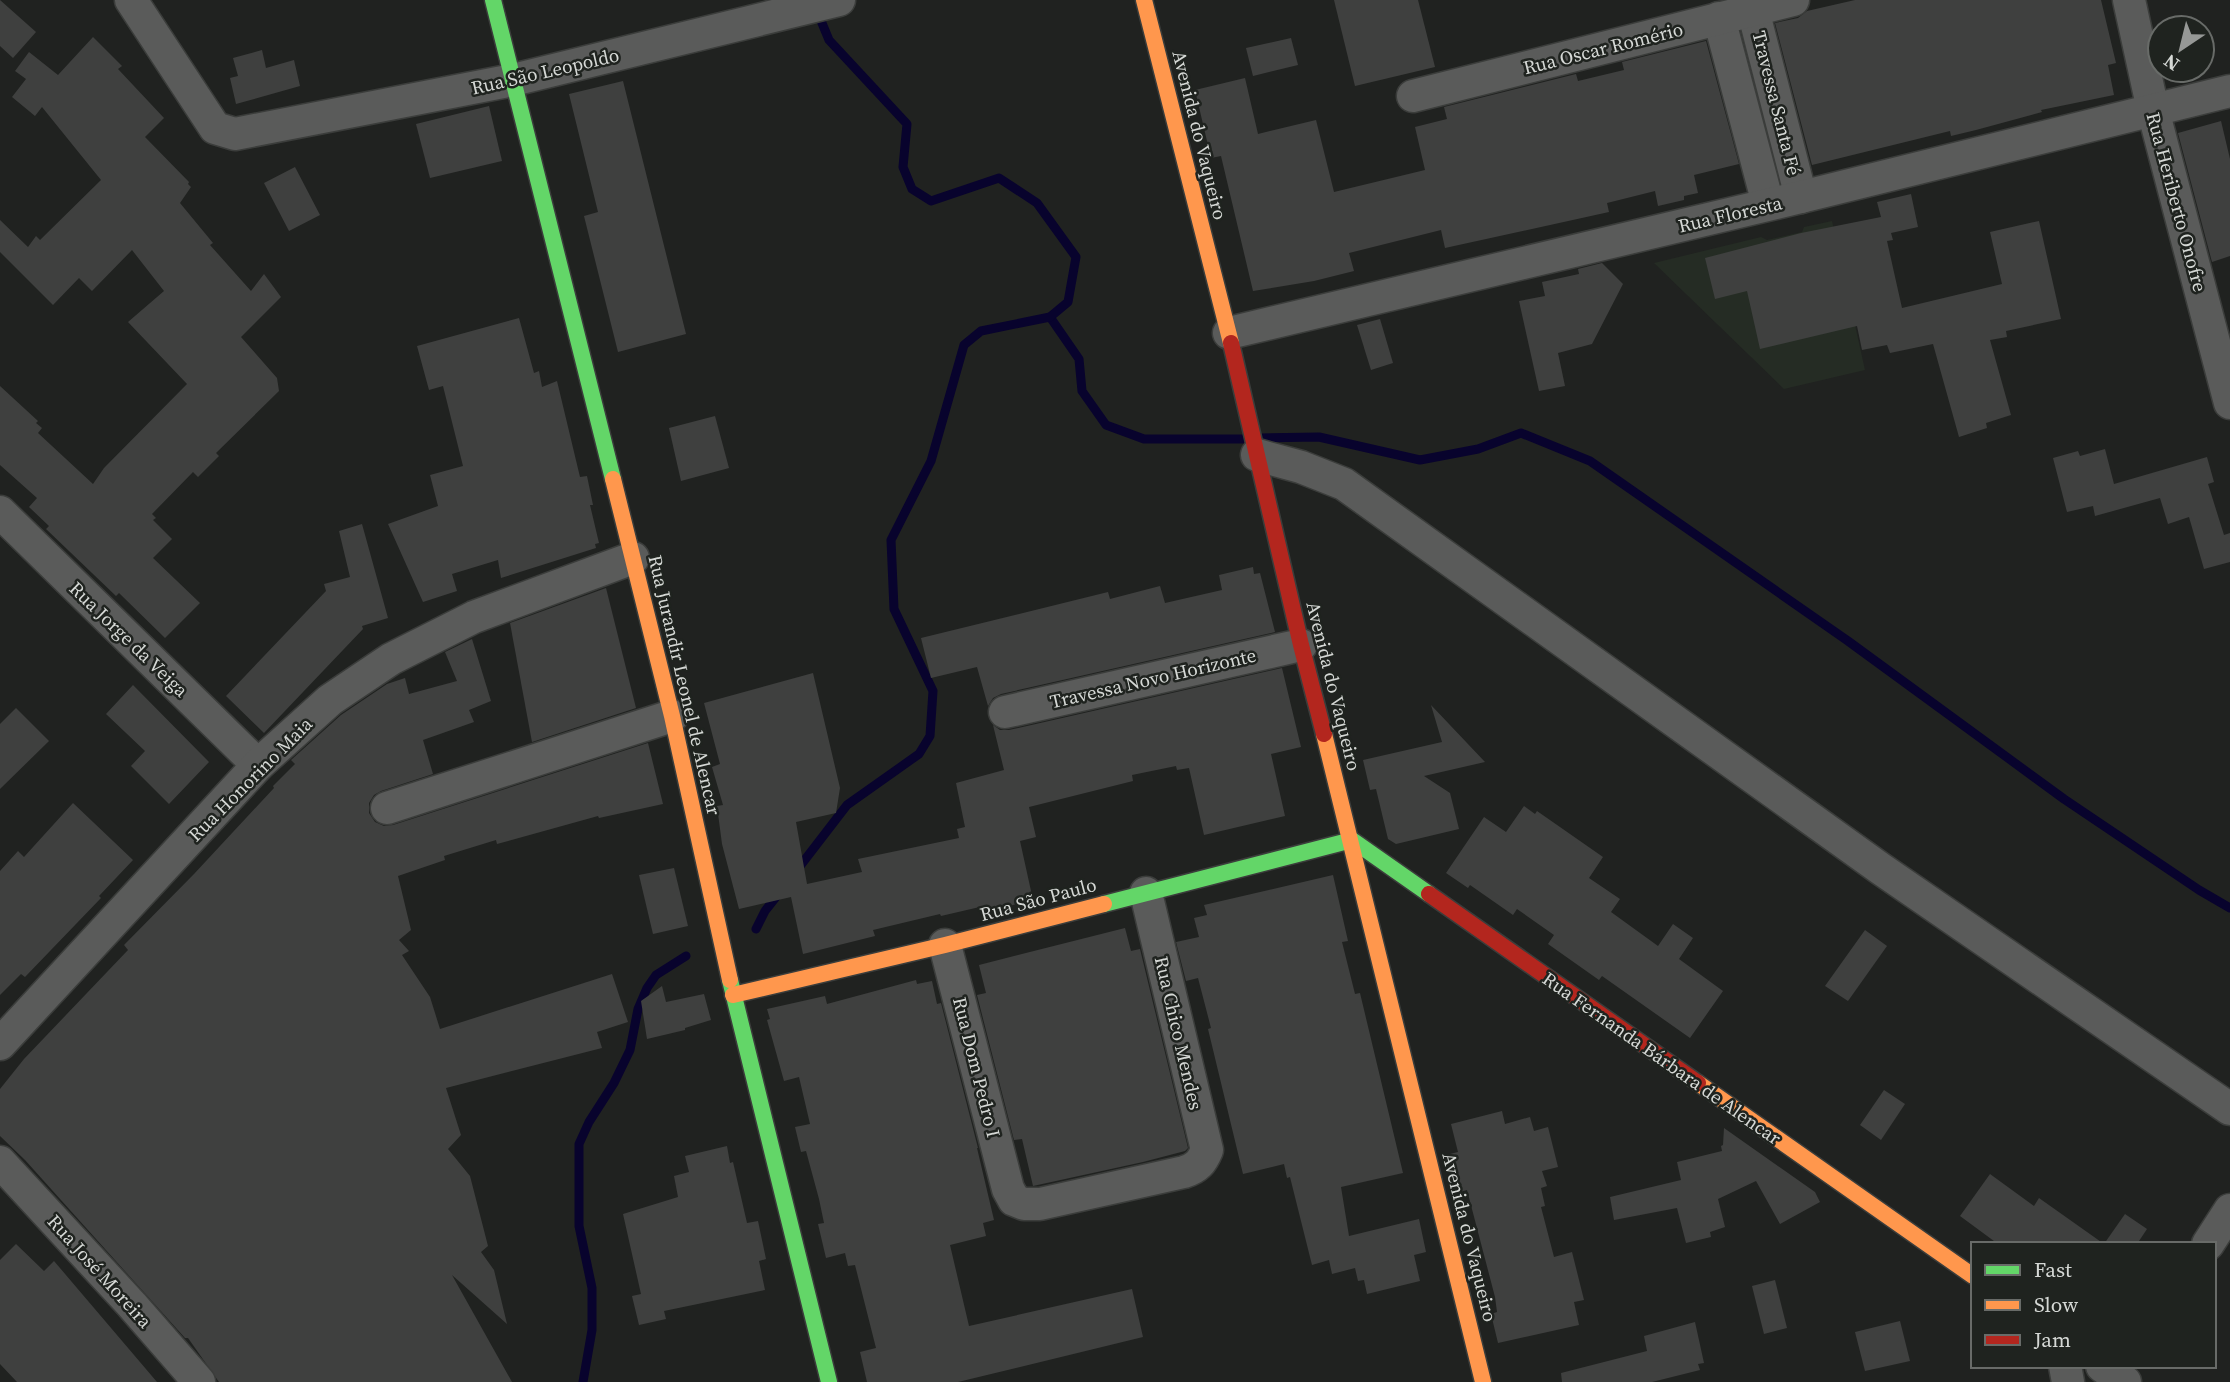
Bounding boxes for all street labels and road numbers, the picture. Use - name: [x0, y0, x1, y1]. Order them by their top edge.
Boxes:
- street label: Rua Oscar Romério: [1520, 16, 1686, 80]
- street label: Travessa Santa Fé: [1746, 28, 1808, 178]
- street label: Rua São Leopoldo: [468, 41, 622, 101]
- street label: Avenida do Vaqueiro: [1166, 48, 1234, 222]
- street label: Rua Heriberto Onofre: [2140, 109, 2214, 295]
- street label: Rua Floresta: [1675, 189, 1785, 239]
- street label: Rua Jurandir Leonel de Alencar: [642, 552, 728, 818]
- street label: Rua Jorge da Veiga: [64, 575, 194, 703]
- street label: Avenida do Vaqueiro: [1300, 599, 1368, 773]
- street label: Travessa Novo Horizonte: [1047, 642, 1259, 714]
- street label: Rua Honorino Maia: [182, 711, 318, 847]
- street label: Rua São Paulo: [977, 871, 1099, 927]
- street label: Rua Chico Mendes: [1149, 953, 1209, 1113]
- street label: Rua Fernanda Bárbara de Alencar: [1538, 965, 1786, 1151]
- street label: Rua Dom Pedro I: [947, 994, 1007, 1140]
- street label: Avenida do Vaqueiro: [1436, 1150, 1504, 1324]
- street label: Rua José Moreira: [42, 1209, 158, 1334]

